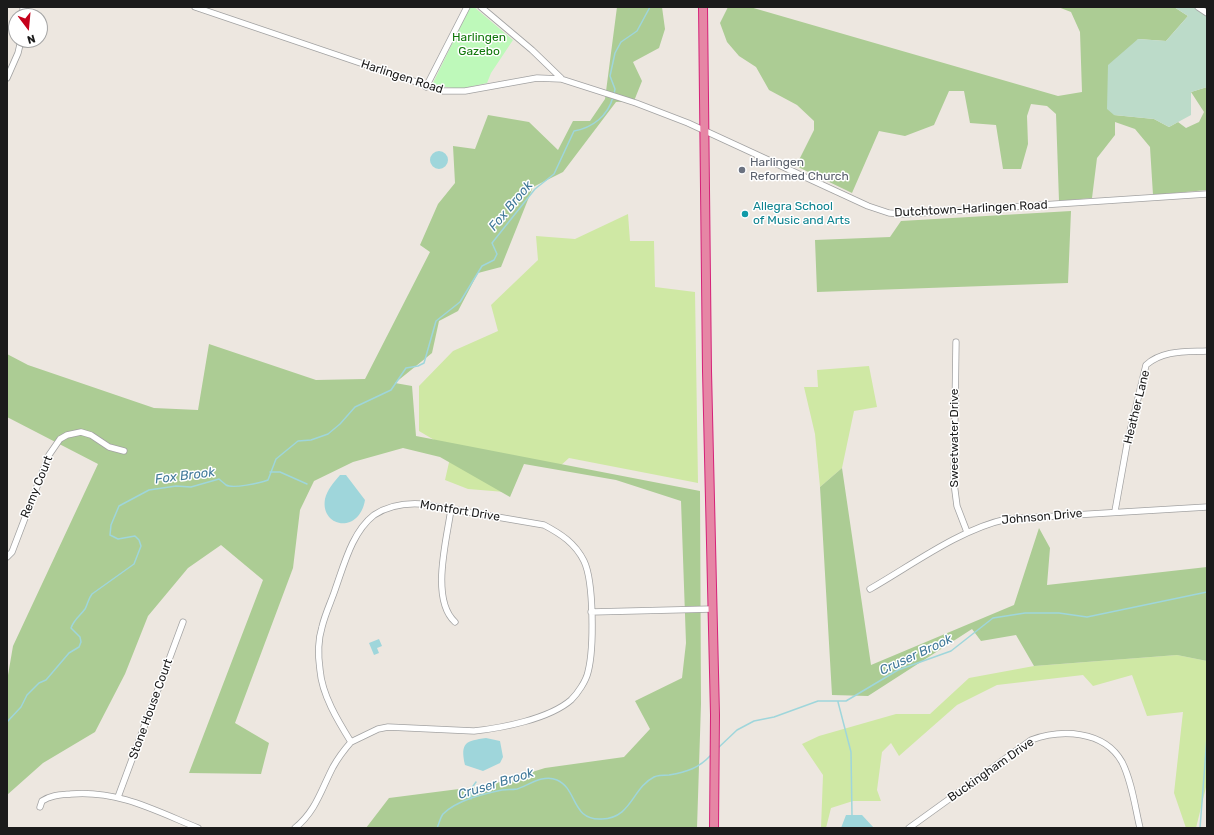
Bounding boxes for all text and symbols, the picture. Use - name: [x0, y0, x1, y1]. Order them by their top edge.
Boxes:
- north arrow: [8, 8, 48, 48]
- park label: Harlingen Gazebo: [452, 31, 506, 59]
- text: N: [26, 32, 37, 46]
- street label: Harlingen Road: [359, 57, 445, 97]
- place label: Harlingen Reformed Church: [750, 156, 849, 184]
- marker: Harlingen Reformed Church: [737, 165, 747, 175]
- water label: Fox Brook: [486, 178, 536, 234]
- street label: Dutchtown-Harlingen Road: [894, 198, 1048, 220]
- place label: Allegra School of Music and Arts: [753, 200, 850, 228]
- marker: Allegra School of Music and Arts: [740, 209, 750, 219]
- street label: Heather Lane: [1121, 369, 1153, 445]
- street label: Sweetwater Drive: [948, 389, 962, 487]
- street label: Remy Court: [18, 454, 56, 520]
- water label: Fox Brook: [154, 465, 216, 487]
- street label: Montfort Drive: [419, 498, 501, 524]
- street label: Johnson Drive: [1001, 506, 1083, 528]
- water label: Cruser Brook: [877, 631, 955, 679]
- street label: Stone House Court: [126, 657, 176, 761]
- street label: Buckingham Drive: [945, 735, 1037, 805]
- water label: Cruser Brook: [456, 765, 536, 803]

